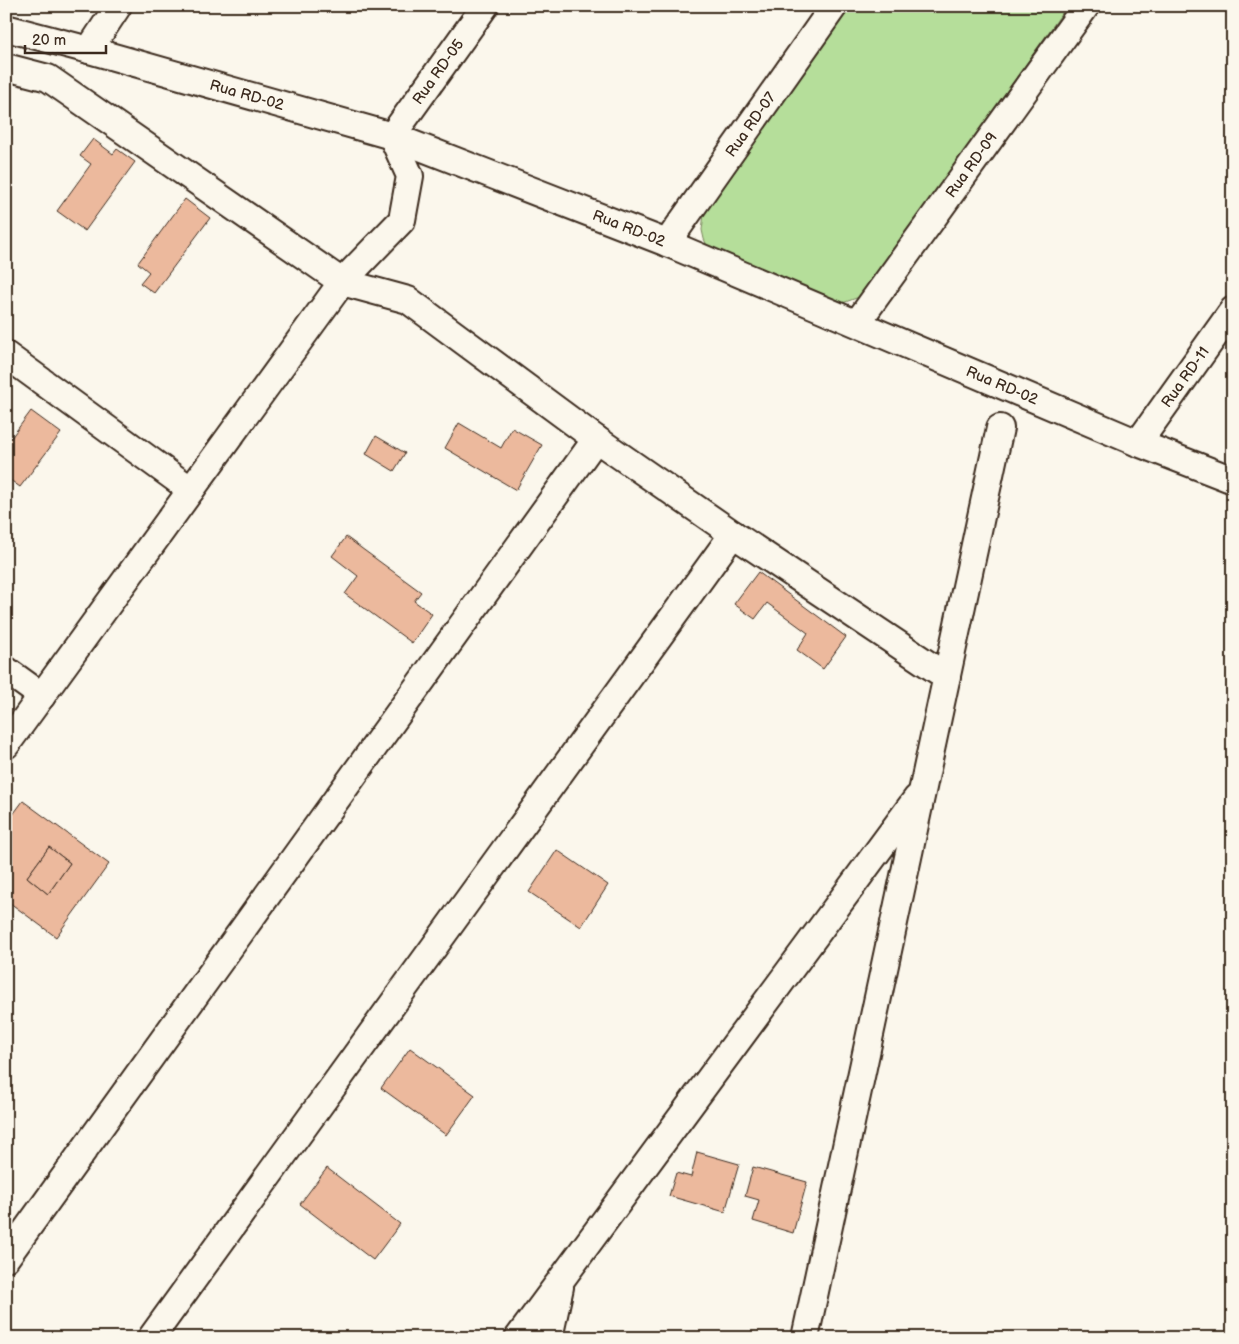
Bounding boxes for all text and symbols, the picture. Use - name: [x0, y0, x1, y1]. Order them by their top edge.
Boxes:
- scale bar: [25, 22, 106, 54]
- text: 20 m: [32, 31, 66, 50]
- street label: Rua RD-05: [409, 35, 468, 108]
- street label: Rua RD-02: [207, 76, 286, 115]
- street label: Rua RD-07: [722, 88, 781, 161]
- street label: Rua RD-09: [942, 129, 1002, 202]
- street label: Rua RD-02: [590, 206, 668, 251]
- street label: Rua RD-11: [1157, 343, 1214, 412]
- street label: Rua RD-02: [963, 362, 1041, 409]

